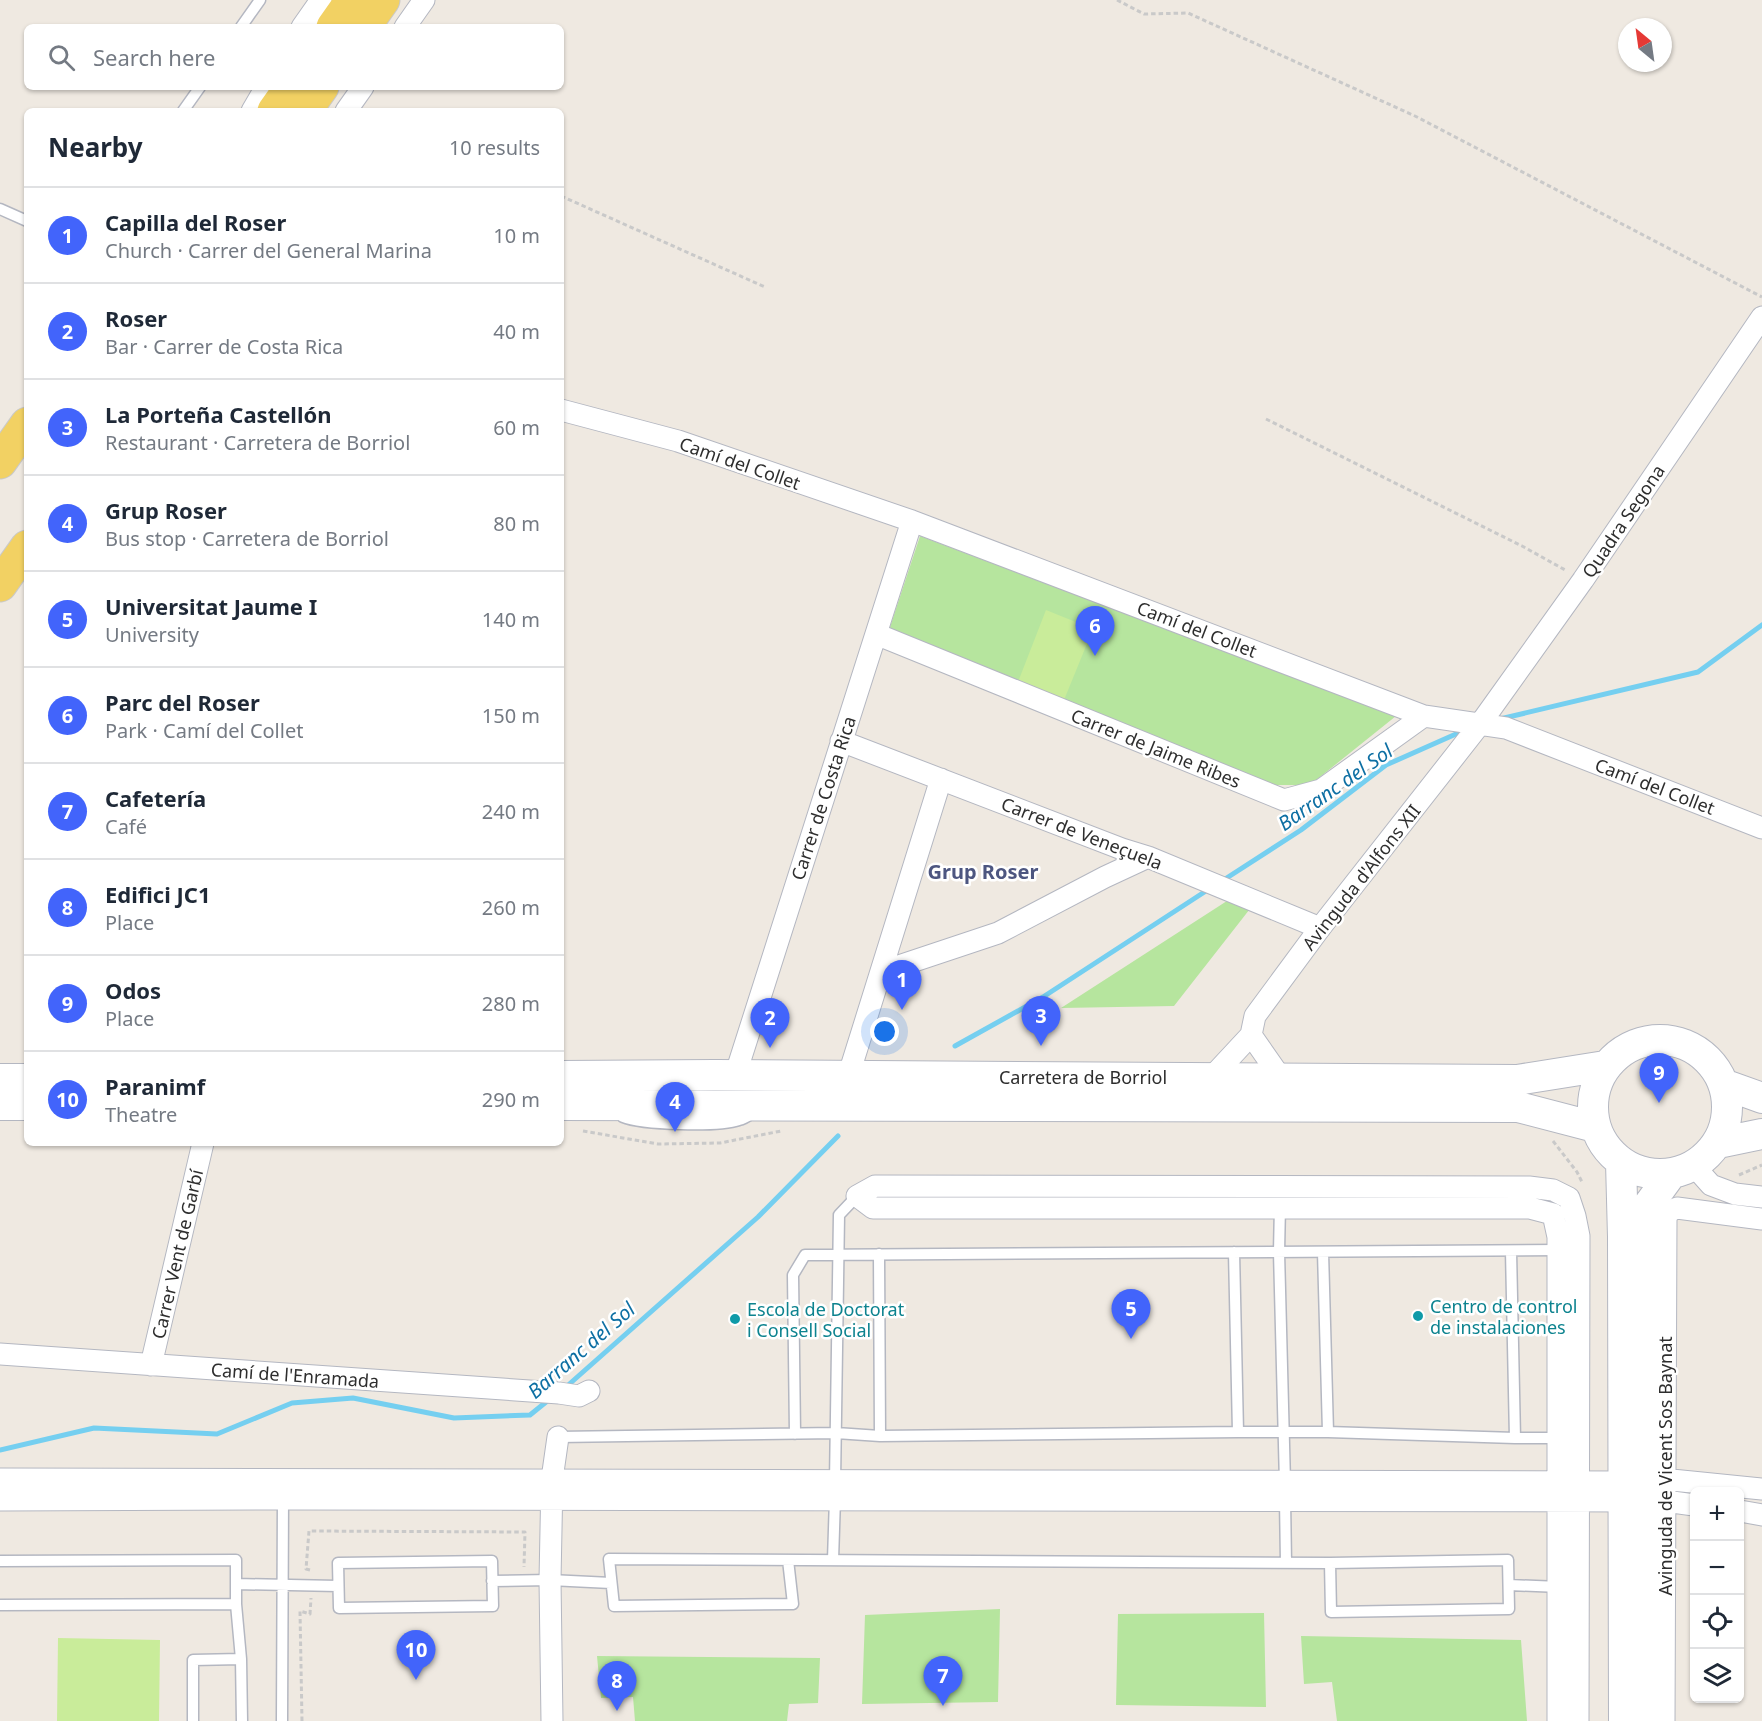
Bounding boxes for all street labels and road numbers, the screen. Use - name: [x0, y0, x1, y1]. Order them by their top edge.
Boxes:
- street label: Camí del Collet: [676, 431, 804, 495]
- street label: Quadra Segona: [1576, 460, 1670, 582]
- street label: Camí del Collet: [1134, 595, 1261, 663]
- street label: Carrer de Jaime Ribes: [1068, 703, 1244, 793]
- street label: Carrer de Costa Rica: [785, 713, 861, 883]
- street label: Camí del Collet: [1592, 752, 1719, 820]
- street label: Carrer de Veneçuela: [998, 791, 1166, 875]
- street label: Avinguda d'Alfons XII: [1297, 799, 1425, 955]
- street label: Carretera de Borriol: [999, 1065, 1167, 1089]
- street label: Carrer Vent de Garbí: [146, 1166, 208, 1341]
- street label: Avinguda de Vicent Sos Baynat: [1653, 1336, 1677, 1596]
- street label: Camí de l'Enramada: [210, 1357, 380, 1393]

